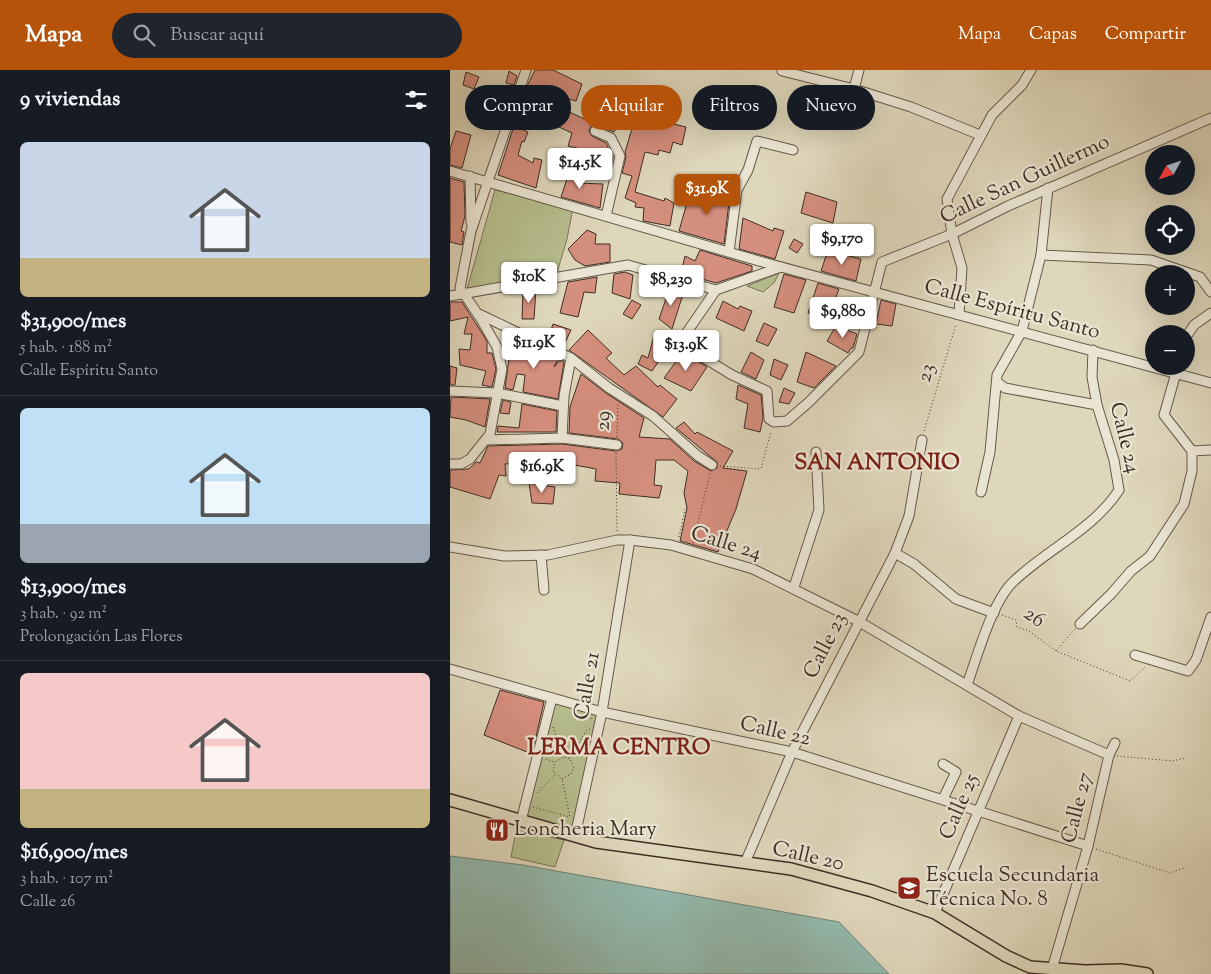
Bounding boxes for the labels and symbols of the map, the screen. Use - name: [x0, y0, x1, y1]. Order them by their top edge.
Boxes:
- street label: Calle San Guillermo: [935, 127, 1115, 233]
- north arrow: [1145, 145, 1195, 195]
- pin: $14.5K: [539, 148, 621, 190]
- pin: $31.9K: [666, 174, 748, 216]
- pin: $9,170: [801, 224, 883, 266]
- pin: $10K: [499, 262, 559, 304]
- pin: $8,230: [630, 264, 712, 307]
- street label: Calle Espíritu Santo: [921, 272, 1103, 348]
- pin: $9,880: [802, 296, 884, 339]
- pin: $11.9K: [493, 328, 575, 370]
- pin: $13.9K: [645, 330, 727, 372]
- street label: 23: [910, 360, 944, 386]
- street label: Calle 24: [1101, 399, 1147, 477]
- street label: 29: [589, 411, 619, 431]
- district label: SAN ANTONIO: [794, 448, 960, 480]
- pin: $16.9K: [501, 452, 583, 494]
- street label: Calle 24: [687, 519, 765, 569]
- street label: 26: [1017, 600, 1051, 636]
- street label: Calle 23: [797, 608, 855, 684]
- street label: Calle 21: [567, 649, 609, 723]
- street label: Calle 22: [737, 709, 813, 755]
- district label: LERMA CENTRO: [527, 733, 711, 765]
- street label: Calle 25: [933, 769, 987, 845]
- street label: Calle 27: [1055, 769, 1101, 847]
- place label: Loncheria Mary: [514, 815, 657, 845]
- restaurant icon: Loncheria Mary: [484, 817, 510, 843]
- street label: Calle 20: [769, 834, 847, 880]
- place label: Escuela Secundaria Técnica No. 8: [926, 861, 1099, 915]
- school or university icon: Escuela Secundaria Técnica No. 8: [896, 875, 922, 901]

